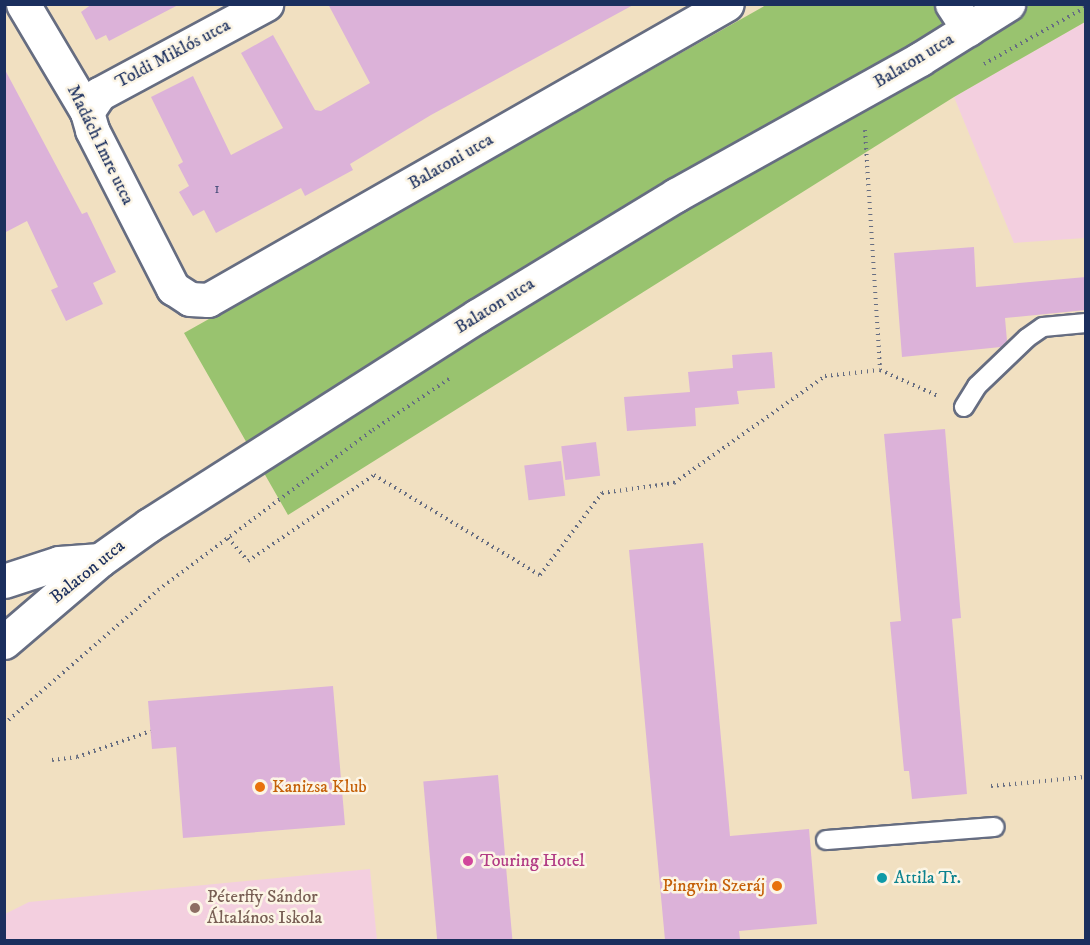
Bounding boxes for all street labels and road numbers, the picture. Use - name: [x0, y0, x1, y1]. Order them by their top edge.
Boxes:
- street label: Toldi Miklós utca: [112, 15, 234, 93]
- street label: Balaton utca: [870, 29, 958, 93]
- street label: Madách Imre utca: [62, 82, 138, 208]
- street label: Balatoni utca: [405, 129, 497, 195]
- street label: Balaton utca: [451, 273, 539, 339]
- street label: Balaton utca: [46, 535, 130, 609]

